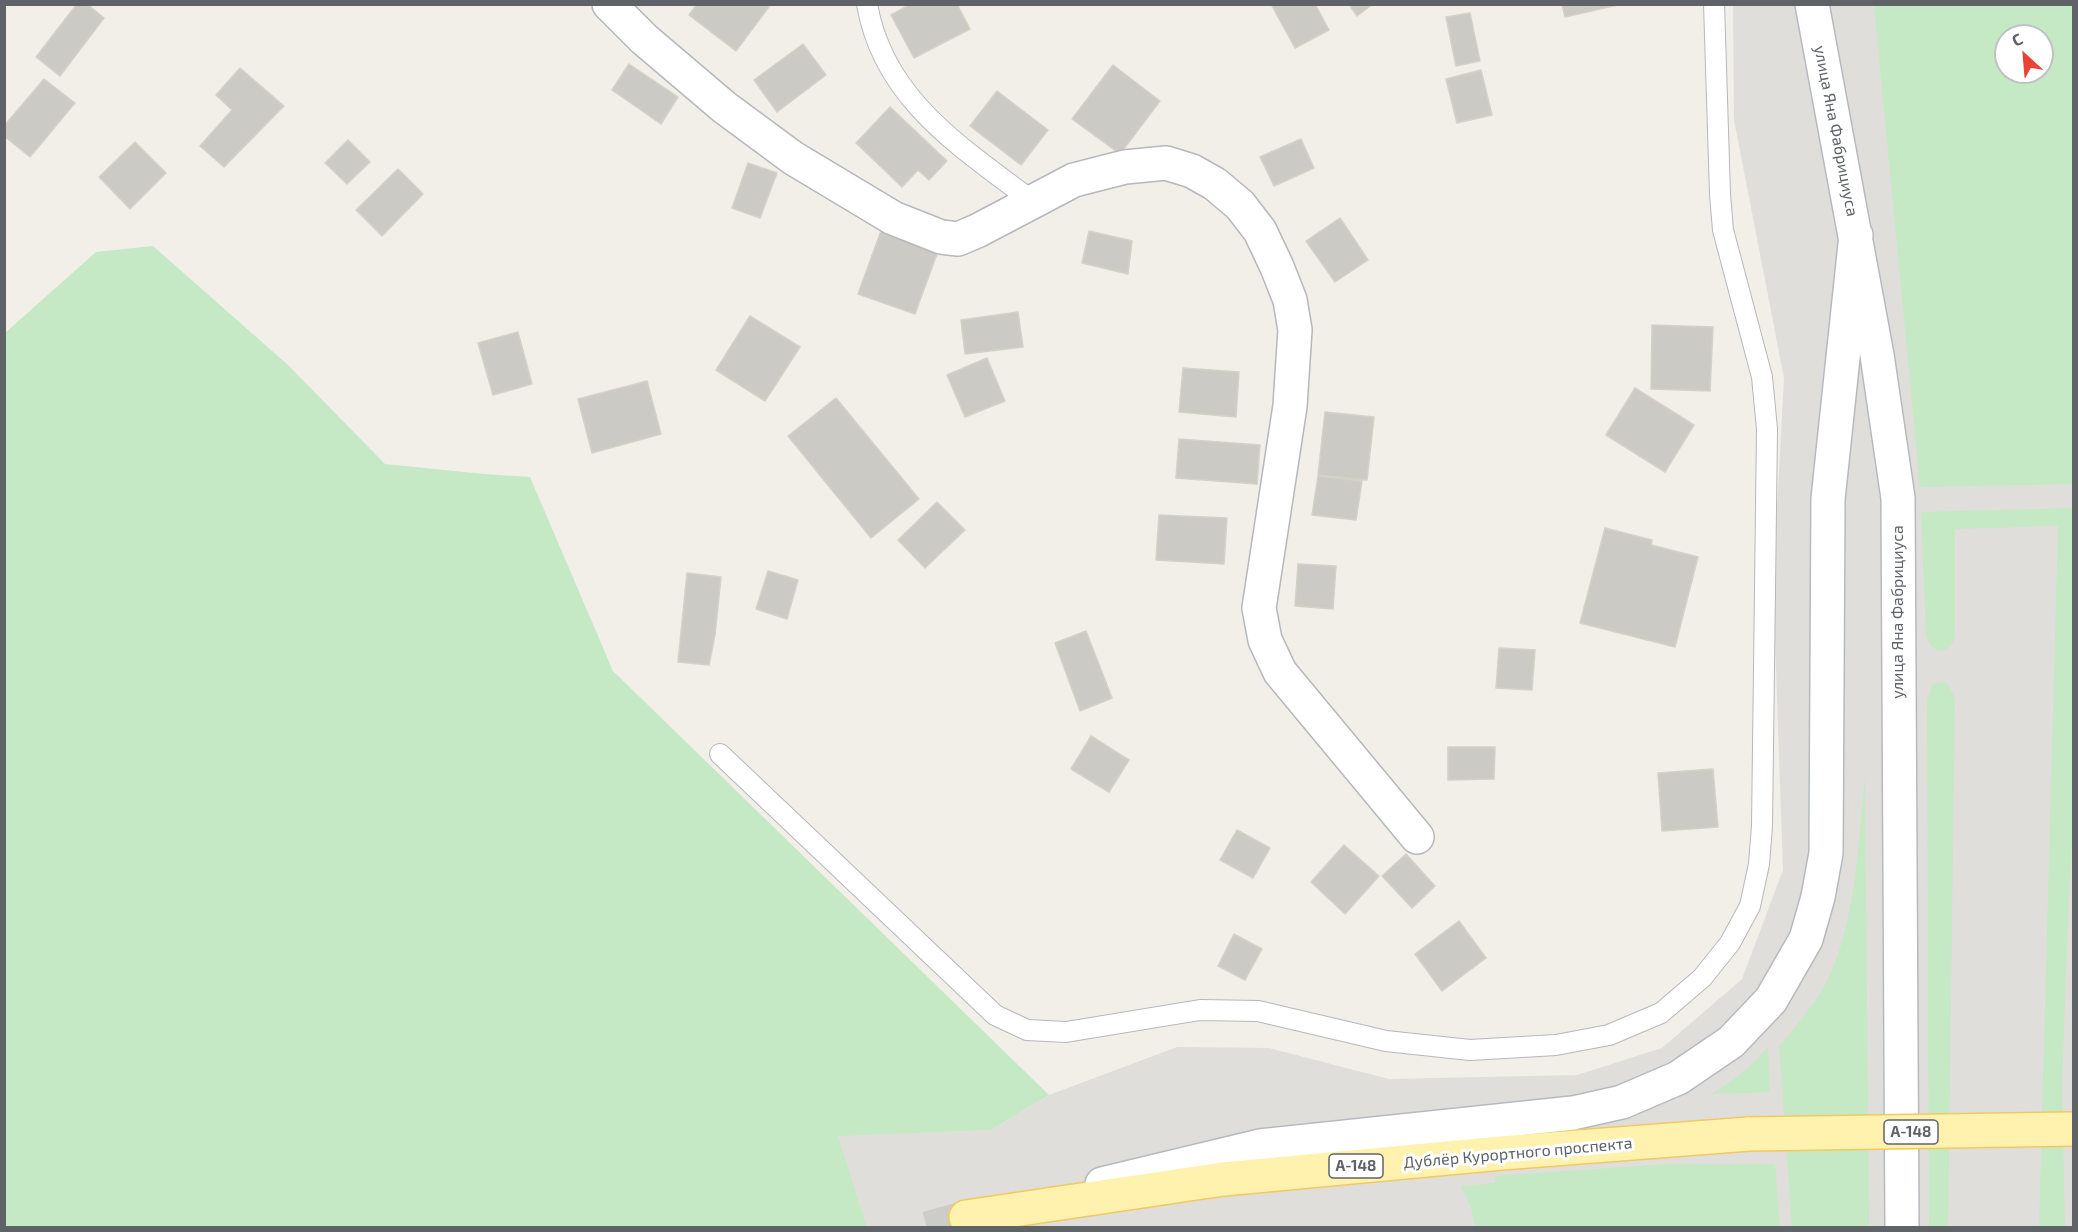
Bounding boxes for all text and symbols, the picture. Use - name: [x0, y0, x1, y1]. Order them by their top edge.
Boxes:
- north arrow: [1994, 24, 2054, 84]
- text: С: [2008, 29, 2025, 50]
- street label: улица Яна Фабрициуса: [1810, 44, 1862, 218]
- street label: улица Яна Фабрициуса: [1888, 525, 1908, 699]
- road number: А-148: [1884, 1120, 1938, 1144]
- street label: Дублёр Курортного проспекта: [1403, 1133, 1633, 1173]
- road number: А-148: [1329, 1154, 1383, 1178]

